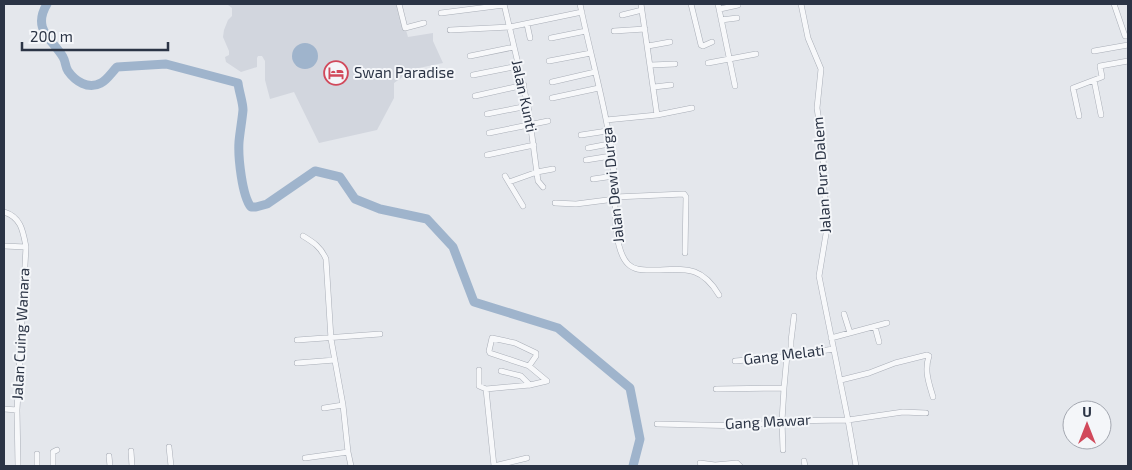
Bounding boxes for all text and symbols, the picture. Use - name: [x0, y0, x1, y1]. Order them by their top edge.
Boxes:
- scale bar: [22, 20, 169, 52]
- text: 200 m: [30, 27, 73, 45]
- street label: Jalan Kunti: [509, 58, 541, 134]
- hotel icon: Swan Paradise: [323, 60, 349, 86]
- place label: Swan Paradise: [354, 63, 454, 81]
- street label: Jalan Pura Dalem: [808, 116, 834, 234]
- street label: Jalan Dewi Durga: [597, 126, 627, 244]
- street label: Jalan Cuing Wanara: [8, 267, 32, 401]
- street label: Gang Melati: [742, 340, 825, 368]
- north arrow: [1062, 400, 1112, 450]
- text: U: [1082, 403, 1092, 420]
- street label: Gang Mawar: [725, 410, 811, 432]

